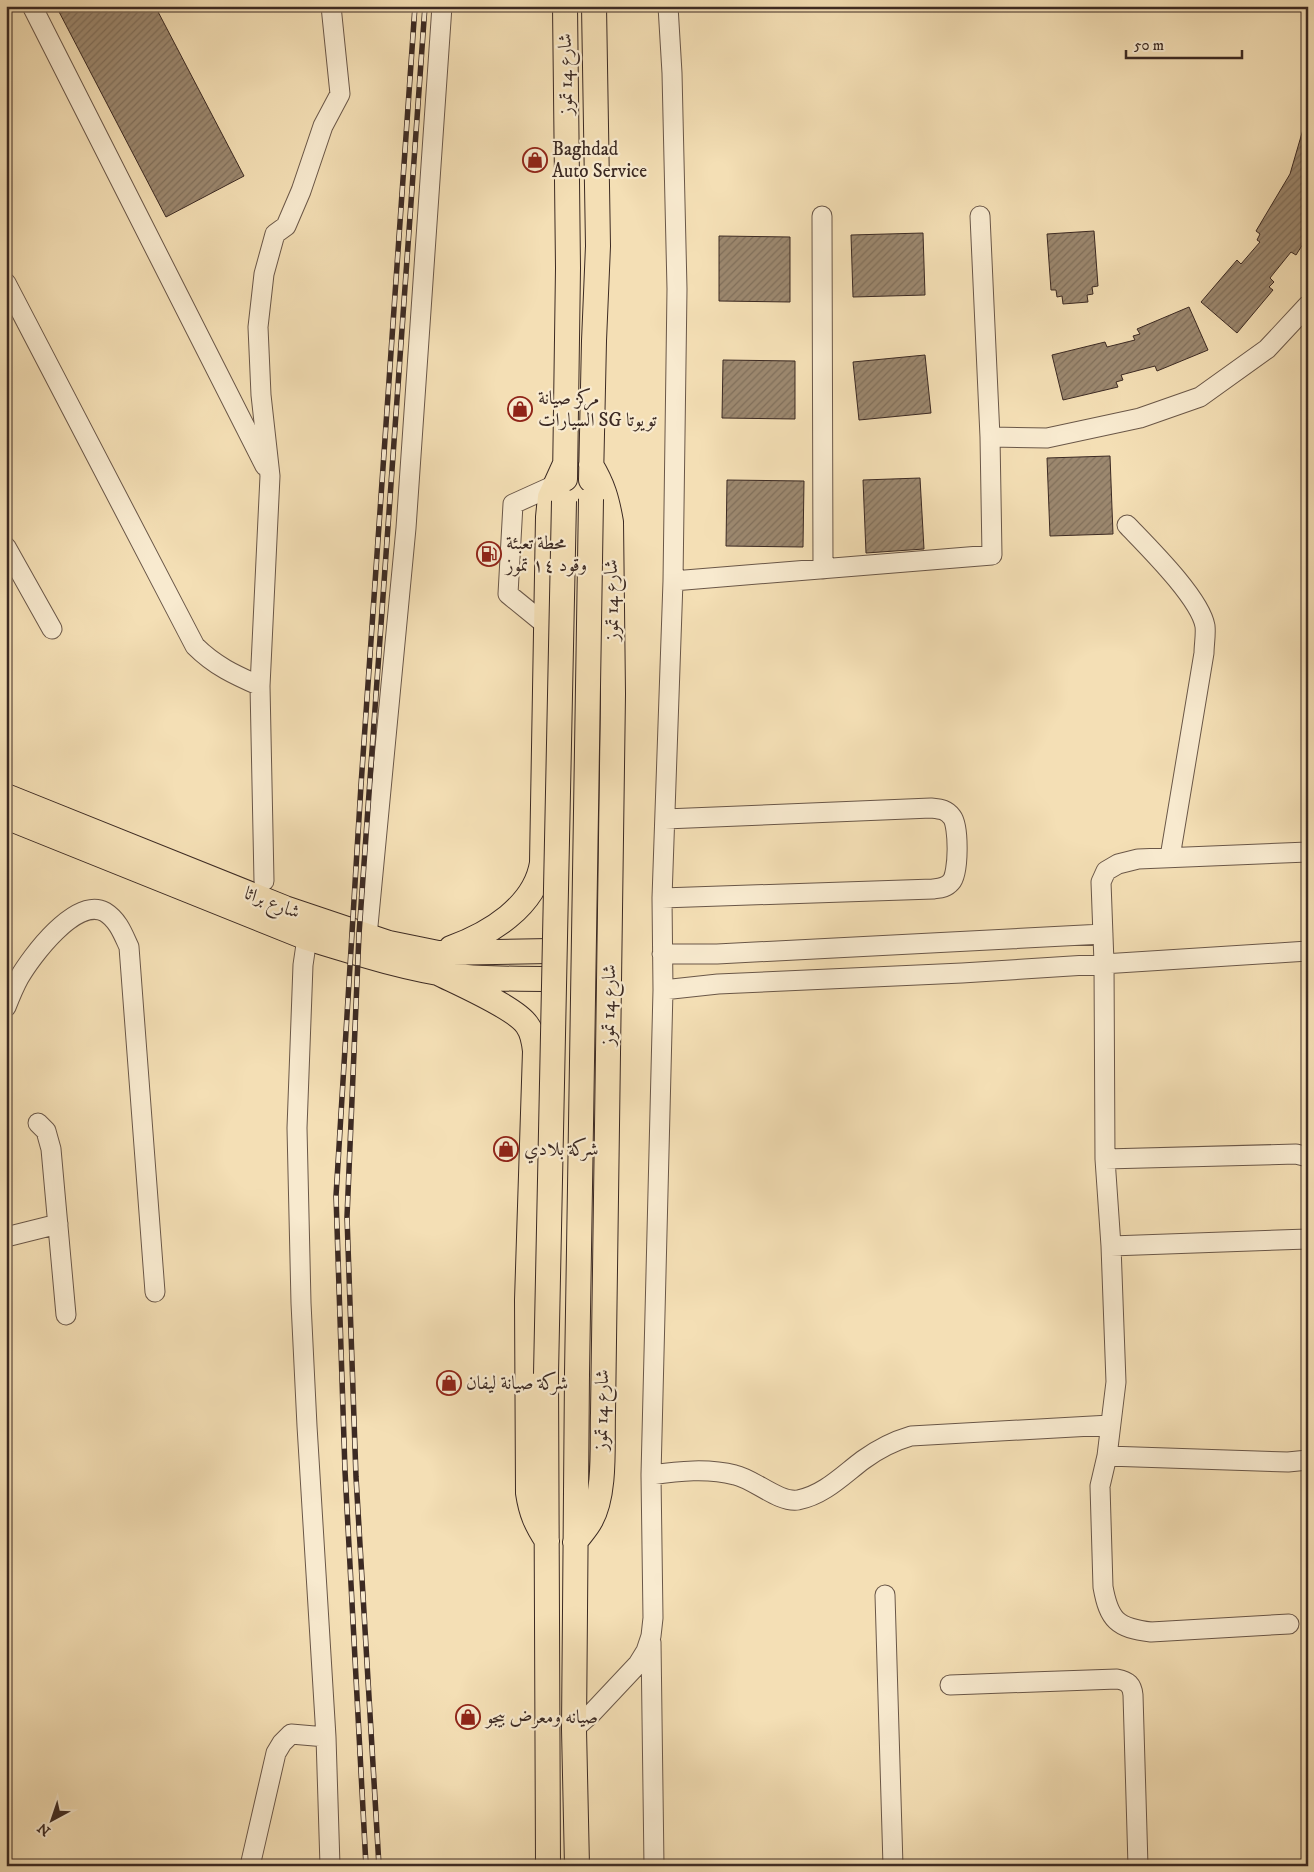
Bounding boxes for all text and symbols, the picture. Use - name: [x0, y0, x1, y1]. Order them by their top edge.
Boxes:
- scale bar: [1126, 28, 1243, 60]
- street label: شارع 14 تموز: [554, 33, 581, 117]
- text: 50 m: [1134, 36, 1164, 55]
- place label: Baghdad Auto Service: [552, 138, 647, 183]
- shop icon: Baghdad Auto Service: [522, 147, 548, 173]
- place label: مركز صيانة السيارات SG تويوتا: [538, 387, 657, 432]
- shop icon: مركز صيانة السيارات SG تويوتا: [507, 396, 533, 422]
- place label: محطة تعبئة وقود ١٤ تموز: [504, 532, 587, 577]
- fuel station icon: محطة تعبئة وقود ١٤ تموز: [476, 541, 502, 567]
- street label: شارع 14 تموز: [600, 559, 627, 643]
- street label: شارع براثا: [240, 882, 303, 927]
- street label: شارع 14 تموز: [597, 964, 624, 1048]
- shop icon: شركة بلادي: [493, 1136, 519, 1162]
- place label: شركة بلادي: [524, 1137, 599, 1164]
- street label: شارع 14 تموز: [590, 1369, 617, 1453]
- shop icon: شركة صيانة ليفان: [436, 1370, 462, 1396]
- place label: شركة صيانة ليفان: [466, 1371, 568, 1395]
- shop icon: صيانه ومعرض بيجو: [455, 1704, 481, 1730]
- place label: صيانه ومعرض بيجو: [484, 1706, 598, 1729]
- north arrow: [28, 1794, 78, 1844]
- text: N: [34, 1818, 54, 1840]

